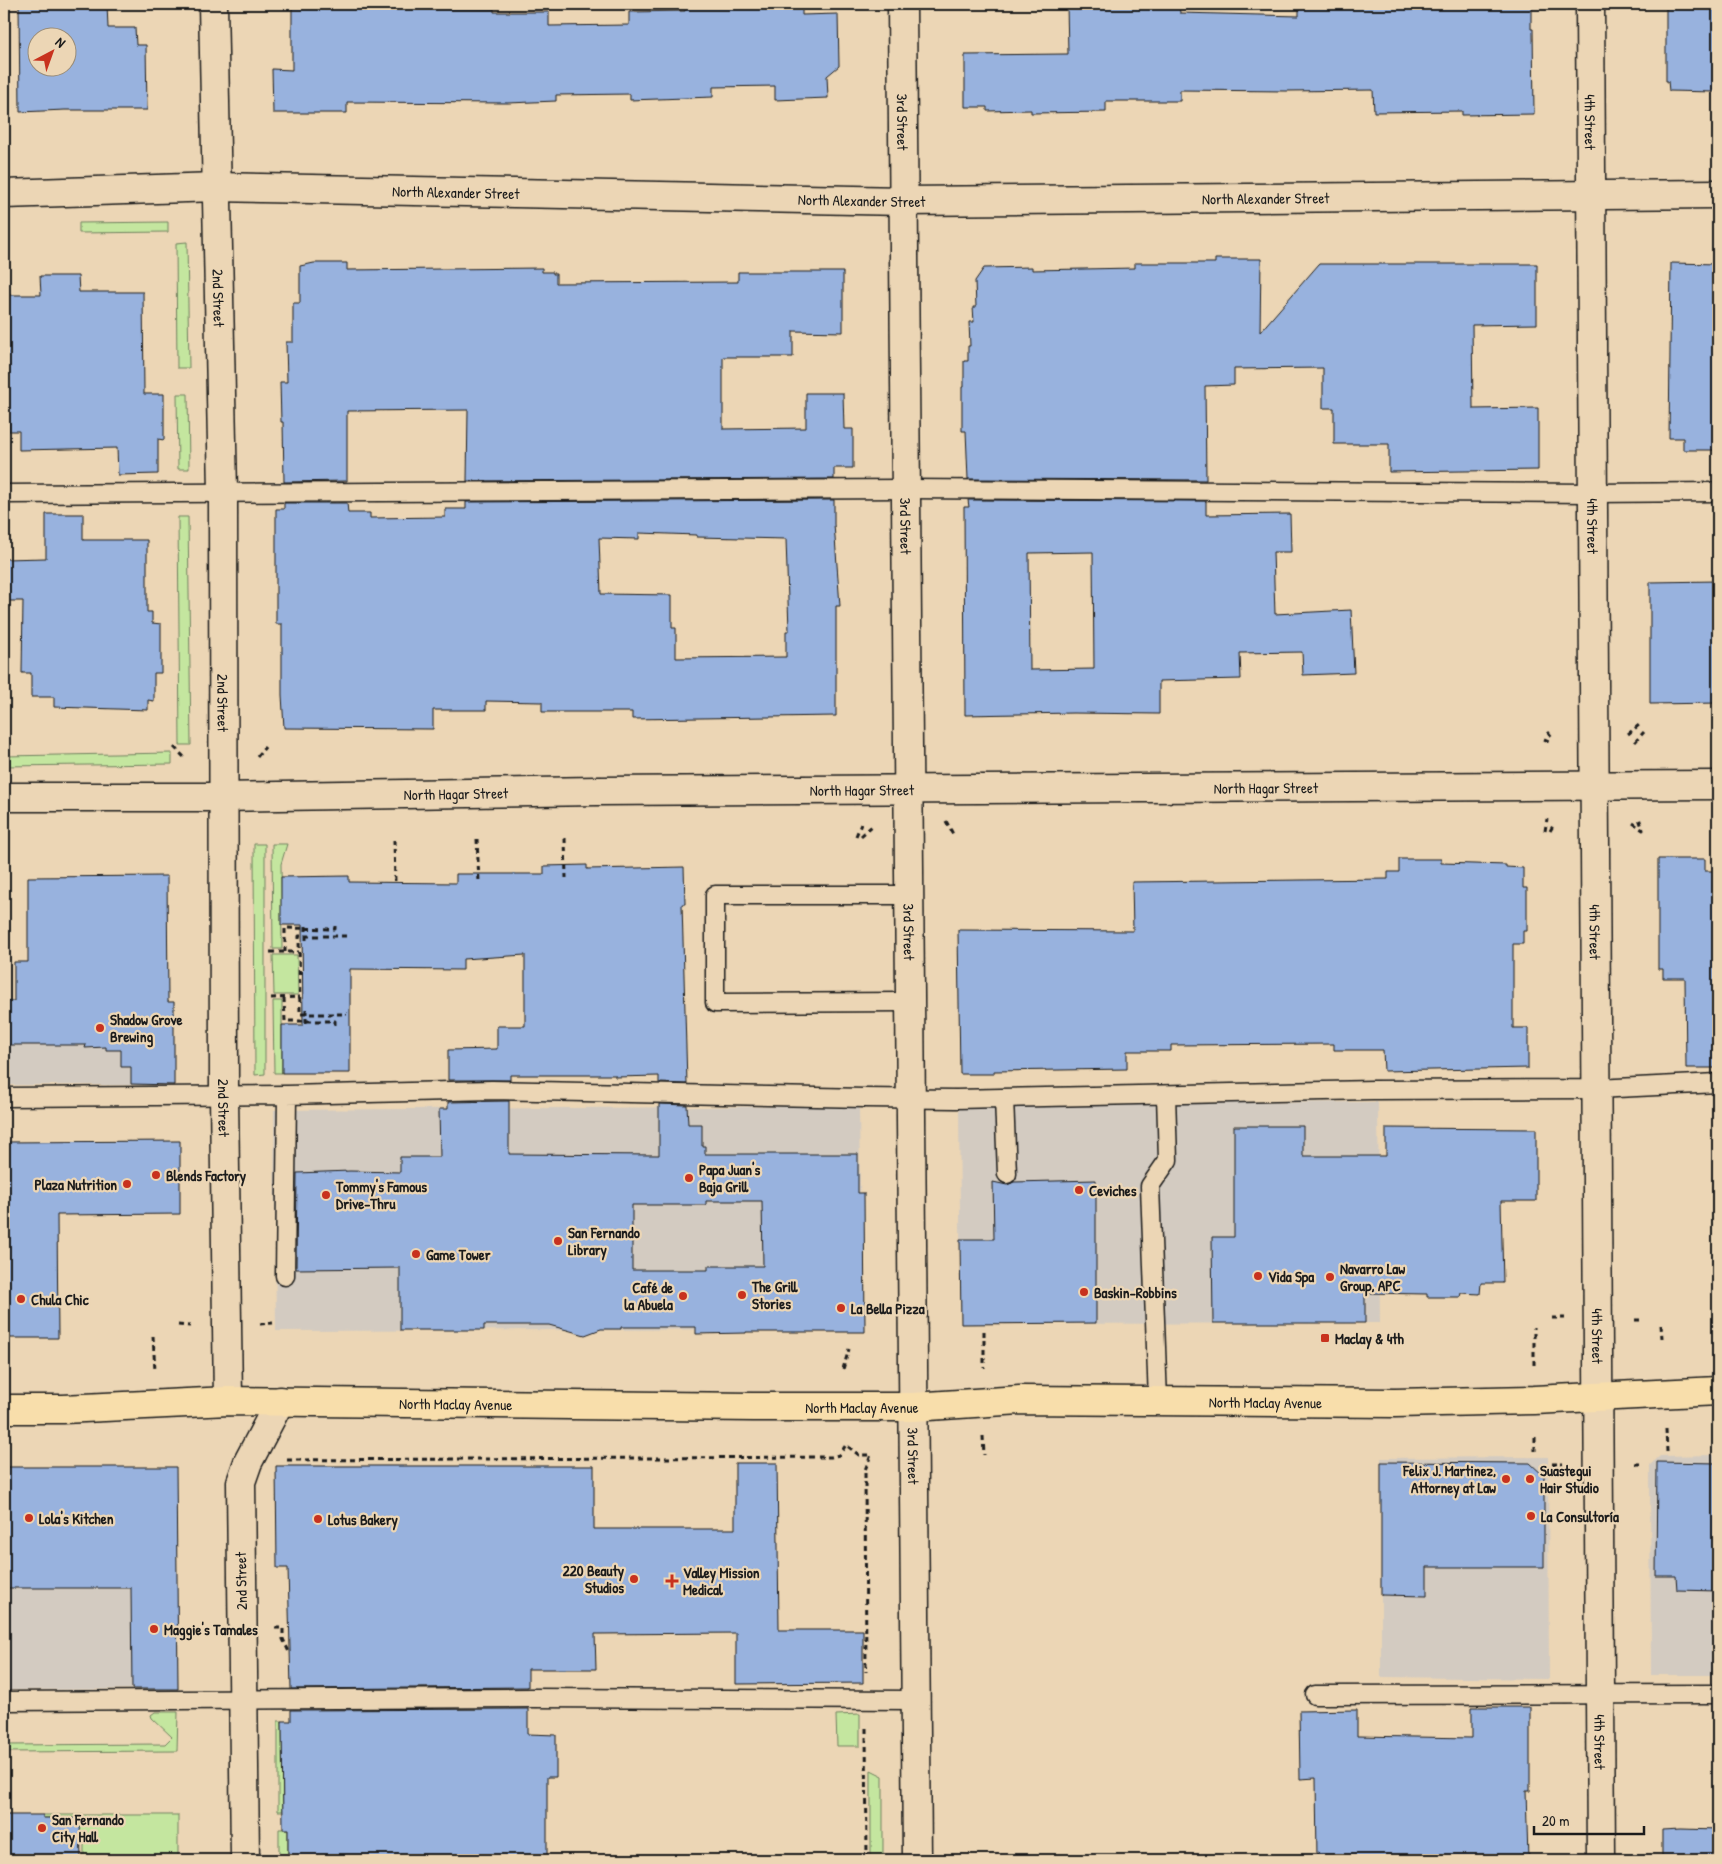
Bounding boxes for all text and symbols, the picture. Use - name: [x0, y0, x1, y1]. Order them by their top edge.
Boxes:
- north arrow: [28, 28, 78, 78]
- text: N: [52, 32, 70, 52]
- street label: 3rd Street: [892, 94, 914, 151]
- street label: 4th Street: [1580, 94, 1601, 151]
- street label: North Alexander Street: [392, 180, 521, 204]
- street label: North Alexander Street: [1202, 187, 1330, 209]
- street label: North Alexander Street: [798, 188, 926, 212]
- street label: 2nd Street: [208, 269, 230, 328]
- street label: 3rd Street: [895, 497, 917, 555]
- street label: 4th Street: [1582, 498, 1604, 555]
- street label: 2nd Street: [213, 674, 234, 733]
- street label: North Hagar Street: [1214, 777, 1319, 798]
- street label: North Hagar Street: [810, 779, 915, 800]
- street label: North Hagar Street: [404, 782, 509, 805]
- street label: 3rd Street: [899, 903, 920, 961]
- street label: 4th Street: [1585, 904, 1606, 961]
- place label: Shadow Grove Brewing: [110, 1009, 182, 1048]
- marker: Shadow Grove Brewing: [94, 1022, 106, 1034]
- street label: 2nd Street: [213, 1079, 235, 1138]
- place label: Papa Juan's Baja Grill: [699, 1159, 761, 1197]
- place label: Blends Factory: [166, 1165, 247, 1187]
- marker: Blends Factory: [150, 1169, 162, 1181]
- marker: Papa Juan's Baja Grill: [683, 1172, 695, 1184]
- place label: Plaza Nutrition: [35, 1174, 117, 1195]
- place label: Tommy's Famous Drive-Thru: [335, 1176, 427, 1214]
- marker: Plaza Nutrition: [121, 1178, 133, 1190]
- place label: Ceviches: [1089, 1180, 1137, 1201]
- marker: Ceviches: [1073, 1184, 1085, 1196]
- marker: Tommy's Famous Drive-Thru: [320, 1189, 332, 1201]
- place label: San Fernando Library: [568, 1222, 640, 1261]
- marker: San Fernando Library: [552, 1235, 564, 1247]
- place label: Game Tower: [426, 1244, 491, 1265]
- marker: Game Tower: [410, 1248, 422, 1260]
- place label: Navarro Law Group, APC: [1340, 1258, 1405, 1297]
- place label: Vida Spa: [1268, 1266, 1314, 1288]
- marker: Vida Spa: [1252, 1270, 1264, 1282]
- marker: Navarro Law Group, APC: [1324, 1271, 1336, 1283]
- place label: The Grill Stories: [751, 1276, 798, 1314]
- place label: Café de la Abuela: [624, 1277, 673, 1315]
- place label: Baskin-Robbins: [1094, 1282, 1177, 1303]
- marker: Baskin-Robbins: [1078, 1286, 1090, 1298]
- place label: Chula Chic: [31, 1289, 90, 1310]
- marker: The Grill Stories: [736, 1289, 748, 1301]
- marker: Café de la Abuela: [677, 1290, 689, 1302]
- marker: Chula Chic: [15, 1293, 27, 1305]
- place label: La Bella Pizza: [851, 1298, 925, 1319]
- marker: La Bella Pizza: [835, 1302, 847, 1314]
- street label: 4th Street: [1587, 1308, 1609, 1365]
- place label: Maclay & 4th: [1335, 1328, 1404, 1350]
- marker: Maclay & 4th: [1319, 1332, 1331, 1344]
- street label: North Maclay Avenue: [1209, 1391, 1322, 1413]
- street label: North Maclay Avenue: [399, 1392, 513, 1415]
- street label: North Maclay Avenue: [805, 1396, 919, 1418]
- street label: 3rd Street: [903, 1427, 924, 1485]
- place label: Felix J. Martinez, Attorney at Law: [1402, 1460, 1496, 1499]
- place label: Suastegui Hair Studio: [1540, 1460, 1599, 1498]
- marker: Felix J. Martinez, Attorney at Law: [1500, 1473, 1512, 1485]
- marker: Suastegui Hair Studio: [1524, 1473, 1536, 1485]
- place label: La Consultoría: [1541, 1506, 1619, 1527]
- place label: Lola's Kitchen: [39, 1508, 114, 1529]
- place label: Lotus Bakery: [328, 1509, 398, 1531]
- marker: La Consultoría: [1525, 1510, 1537, 1522]
- marker: Lola's Kitchen: [23, 1512, 35, 1524]
- marker: Lotus Bakery: [312, 1513, 324, 1525]
- street label: 2nd Street: [230, 1551, 252, 1610]
- place label: 220 Beauty Studios: [563, 1560, 625, 1598]
- place label: Valley Mission Medical: [683, 1562, 760, 1600]
- marker: 220 Beauty Studios: [628, 1573, 640, 1585]
- marker: Valley Mission Medical: [665, 1574, 679, 1588]
- place label: Maggie's Tamales: [164, 1619, 258, 1641]
- marker: Maggie's Tamales: [148, 1623, 160, 1635]
- street label: 4th Street: [1590, 1714, 1611, 1771]
- scale bar: [1534, 1804, 1644, 1836]
- place label: San Fernando City Hall: [52, 1809, 124, 1848]
- text: 20 m: [1542, 1810, 1569, 1831]
- marker: San Fernando City Hall: [36, 1822, 48, 1834]

